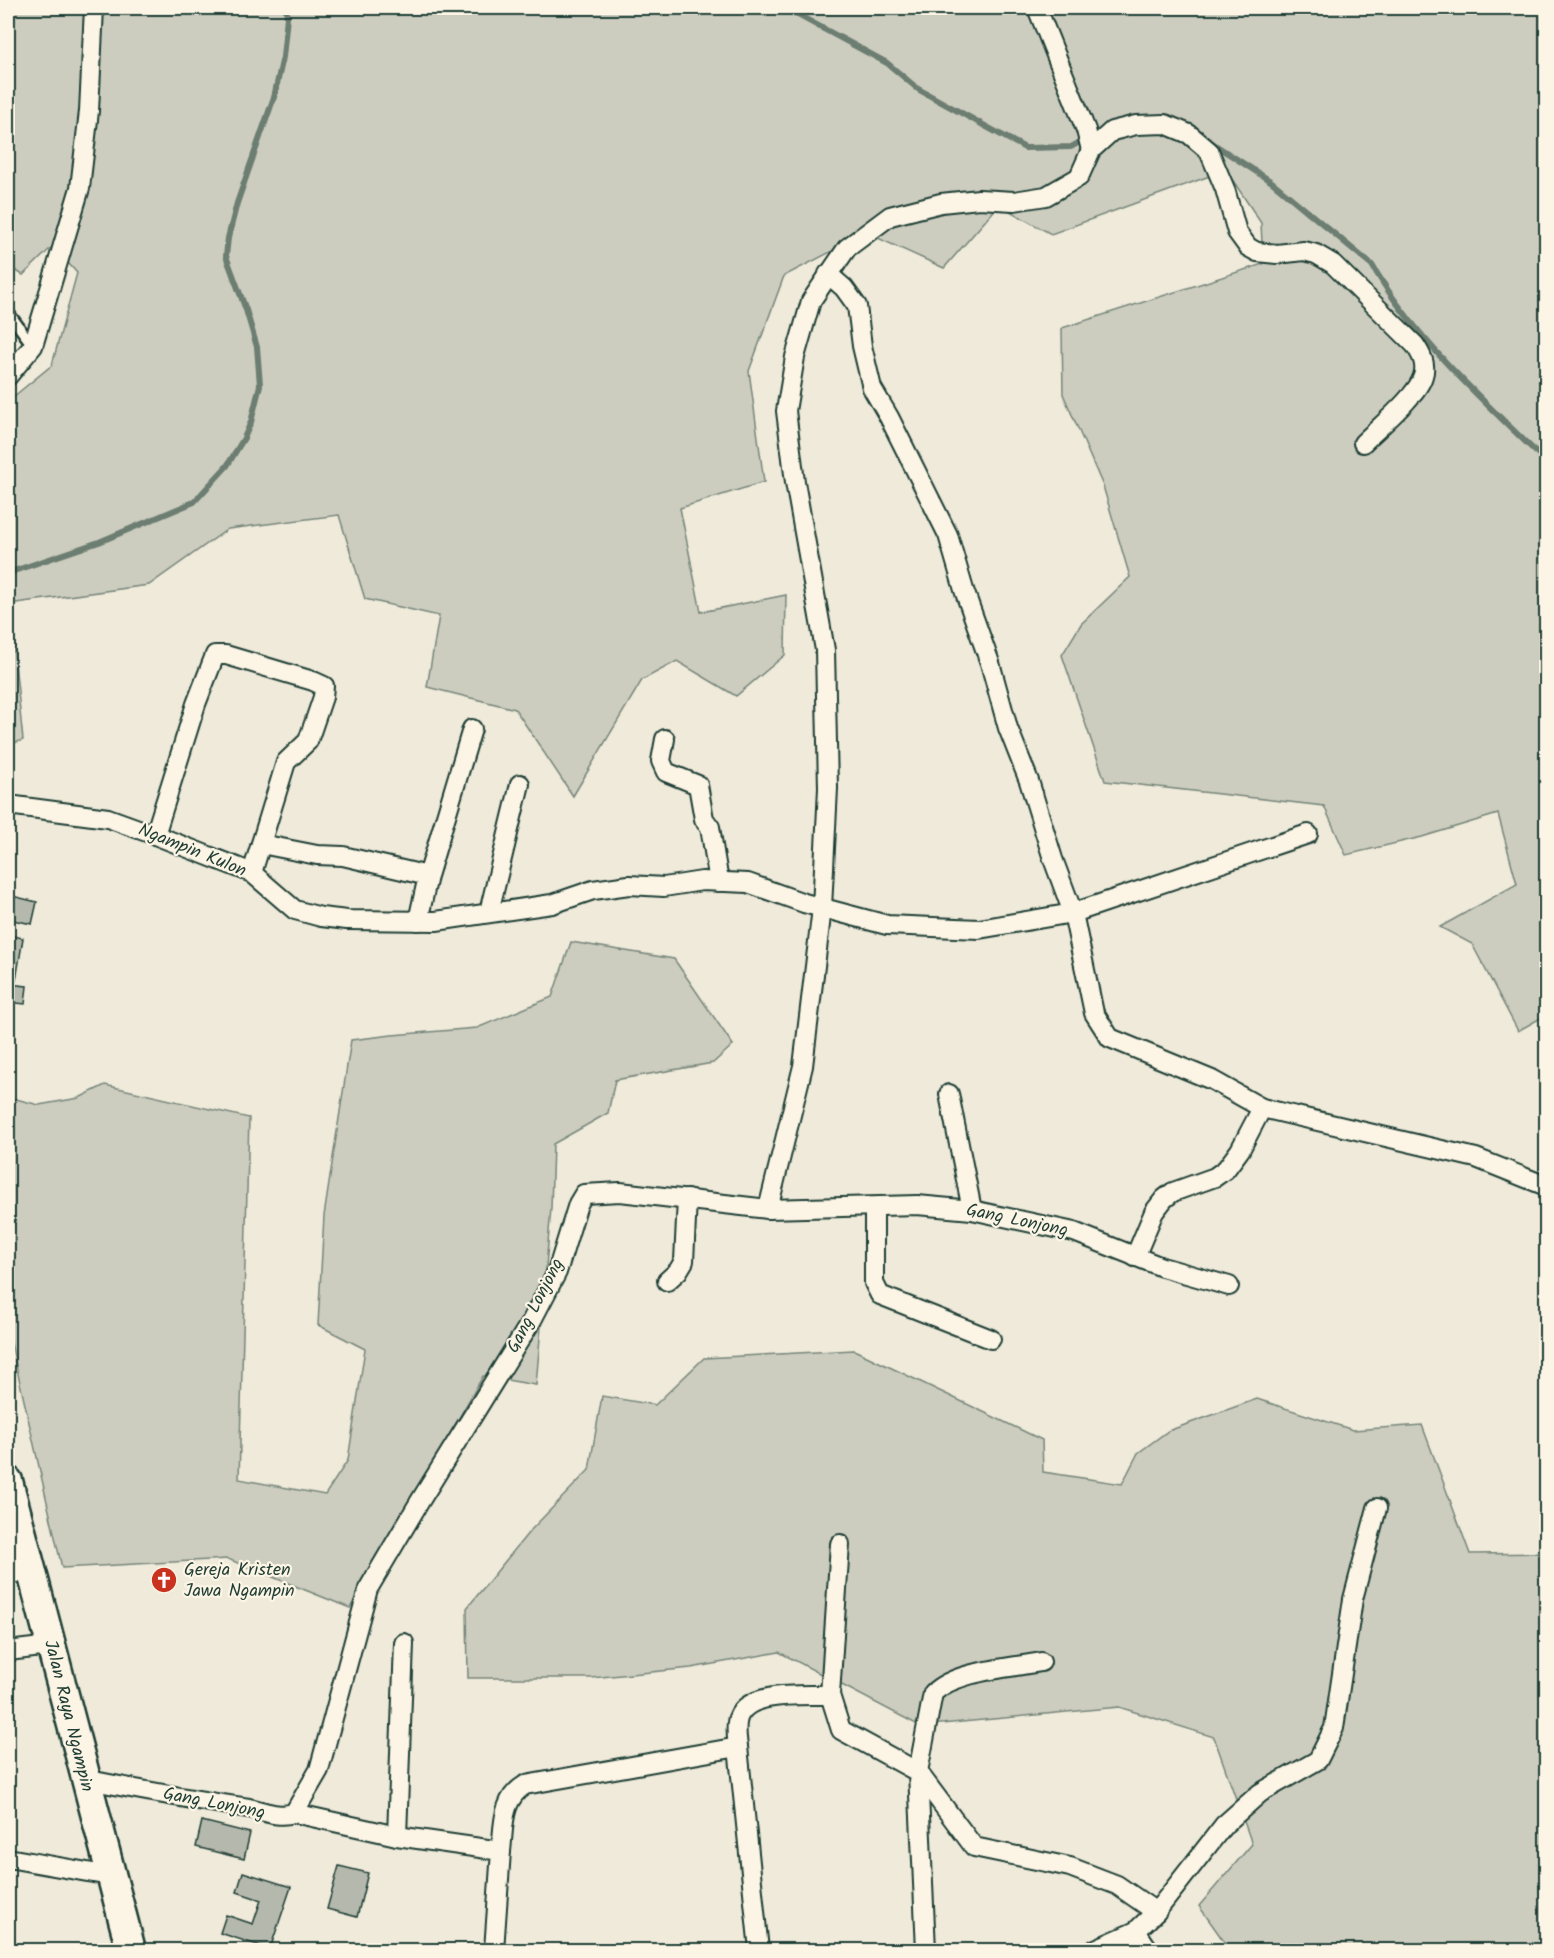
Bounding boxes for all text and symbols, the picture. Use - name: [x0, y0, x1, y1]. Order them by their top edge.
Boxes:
- street label: Ngampin Kulon: [133, 816, 251, 886]
- street label: Gang Lonjong: [963, 1196, 1071, 1246]
- street label: Gang Lonjong: [500, 1253, 572, 1359]
- place label: Gereja Kristen Jawa Ngampin: [184, 1556, 295, 1606]
- church icon: Gereja Kristen Jawa Ngampin: [149, 1565, 179, 1595]
- street label: Jalan Raya Ngampin: [35, 1637, 101, 1795]
- street label: Gang Lonjong: [161, 1780, 267, 1828]

